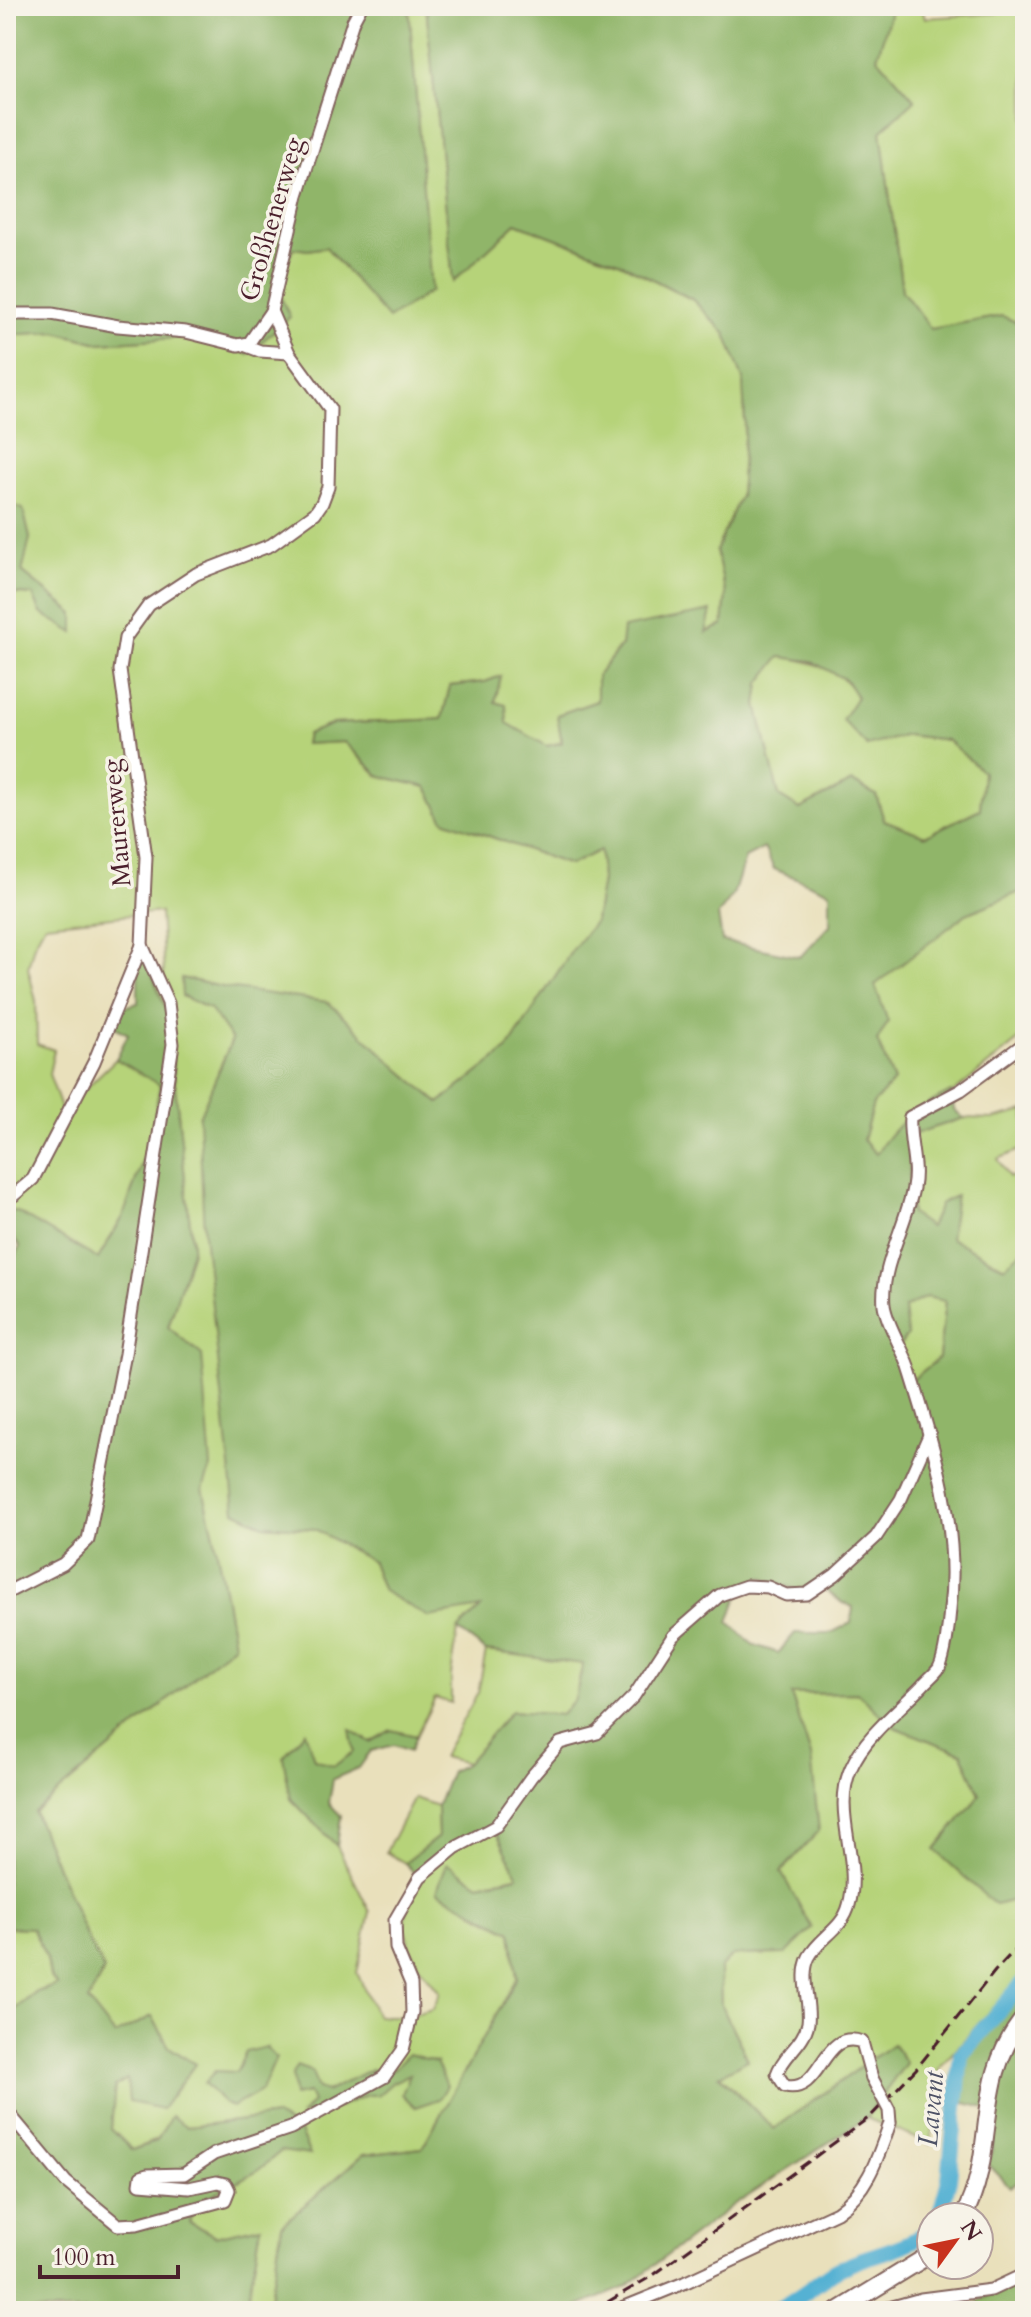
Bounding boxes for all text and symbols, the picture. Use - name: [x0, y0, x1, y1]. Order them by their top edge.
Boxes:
- street label: Großhenerweg: [231, 133, 312, 305]
- street label: Maurerweg: [93, 757, 140, 888]
- water label: Lavant: [909, 2069, 953, 2148]
- north arrow: [915, 2201, 995, 2281]
- text: N: [953, 2214, 989, 2247]
- scale bar: [40, 2229, 178, 2279]
- text: 100 m: [52, 2241, 116, 2274]

